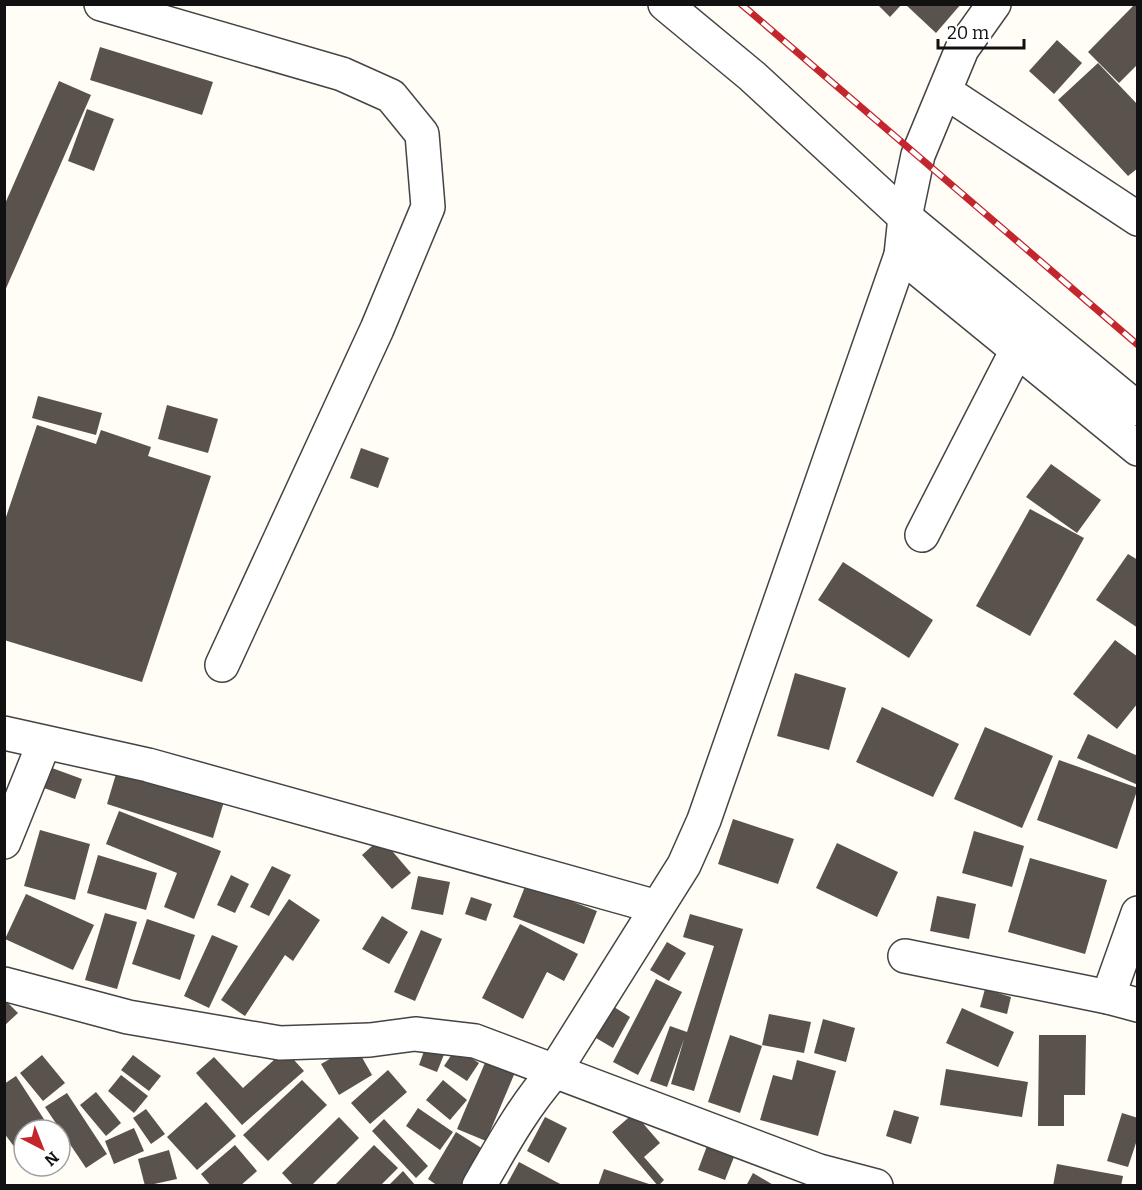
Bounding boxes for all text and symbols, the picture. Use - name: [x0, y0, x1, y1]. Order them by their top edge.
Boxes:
- scale bar: [938, 12, 1024, 50]
- text: 20 m: [947, 22, 989, 44]
- north arrow: [12, 1118, 72, 1178]
- text: N: [41, 1148, 63, 1170]

